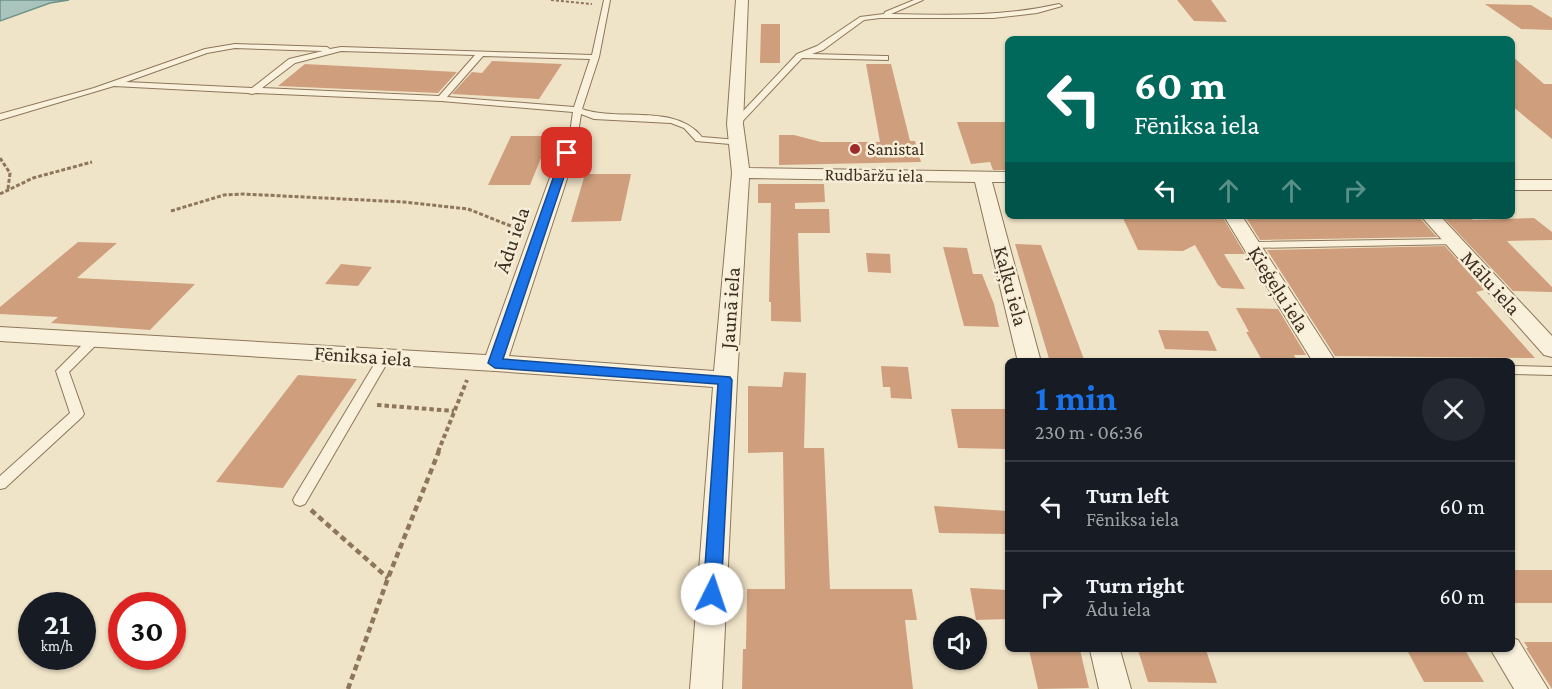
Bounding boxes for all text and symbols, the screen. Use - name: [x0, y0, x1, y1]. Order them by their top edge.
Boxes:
- icon: left: [1035, 60, 1113, 138]
- text: 60 m: [1134, 61, 1226, 108]
- text: Fēniksa iela: [1134, 110, 1260, 140]
- pin: [541, 127, 592, 178]
- icon: arrive: [550, 136, 583, 169]
- place label: Sanistal: [867, 139, 924, 159]
- marker: Sanistal: [848, 142, 862, 156]
- street label: Rudbāržu iela: [824, 164, 924, 186]
- icon: left: [1149, 174, 1182, 207]
- icon: ahead: [1212, 174, 1245, 207]
- icon: ahead: [1275, 174, 1308, 207]
- icon: right: [1338, 174, 1371, 207]
- street label: Ādu iela: [490, 204, 535, 276]
- street label: Ķieģeļu iela: [1242, 242, 1315, 337]
- street label: Kaļķu iela: [988, 243, 1033, 329]
- street label: Mālu iela: [1456, 246, 1526, 320]
- street label: Jaunā iela: [715, 266, 745, 352]
- street label: Fēniksa iela: [313, 341, 413, 371]
- text: 1 min: [1035, 378, 1117, 418]
- button: close: [1422, 378, 1485, 441]
- text: 230 m · 06:36: [1035, 421, 1143, 443]
- text: Turn left: [1086, 483, 1169, 508]
- icon: left: [1035, 490, 1068, 523]
- text: 60 m: [1440, 494, 1485, 519]
- text: Fēniksa iela: [1086, 508, 1179, 530]
- position arrow: [680, 562, 744, 626]
- text: Turn right: [1086, 573, 1184, 598]
- icon: right: [1035, 580, 1068, 613]
- text: 60 m: [1440, 584, 1485, 609]
- speed limit sign: 30: [108, 592, 186, 670]
- text: Ādu iela: [1086, 598, 1151, 620]
- text: 21: [44, 607, 70, 640]
- map controls: [933, 616, 987, 670]
- button: sound: [933, 616, 987, 670]
- text: km/h: [41, 638, 73, 654]

